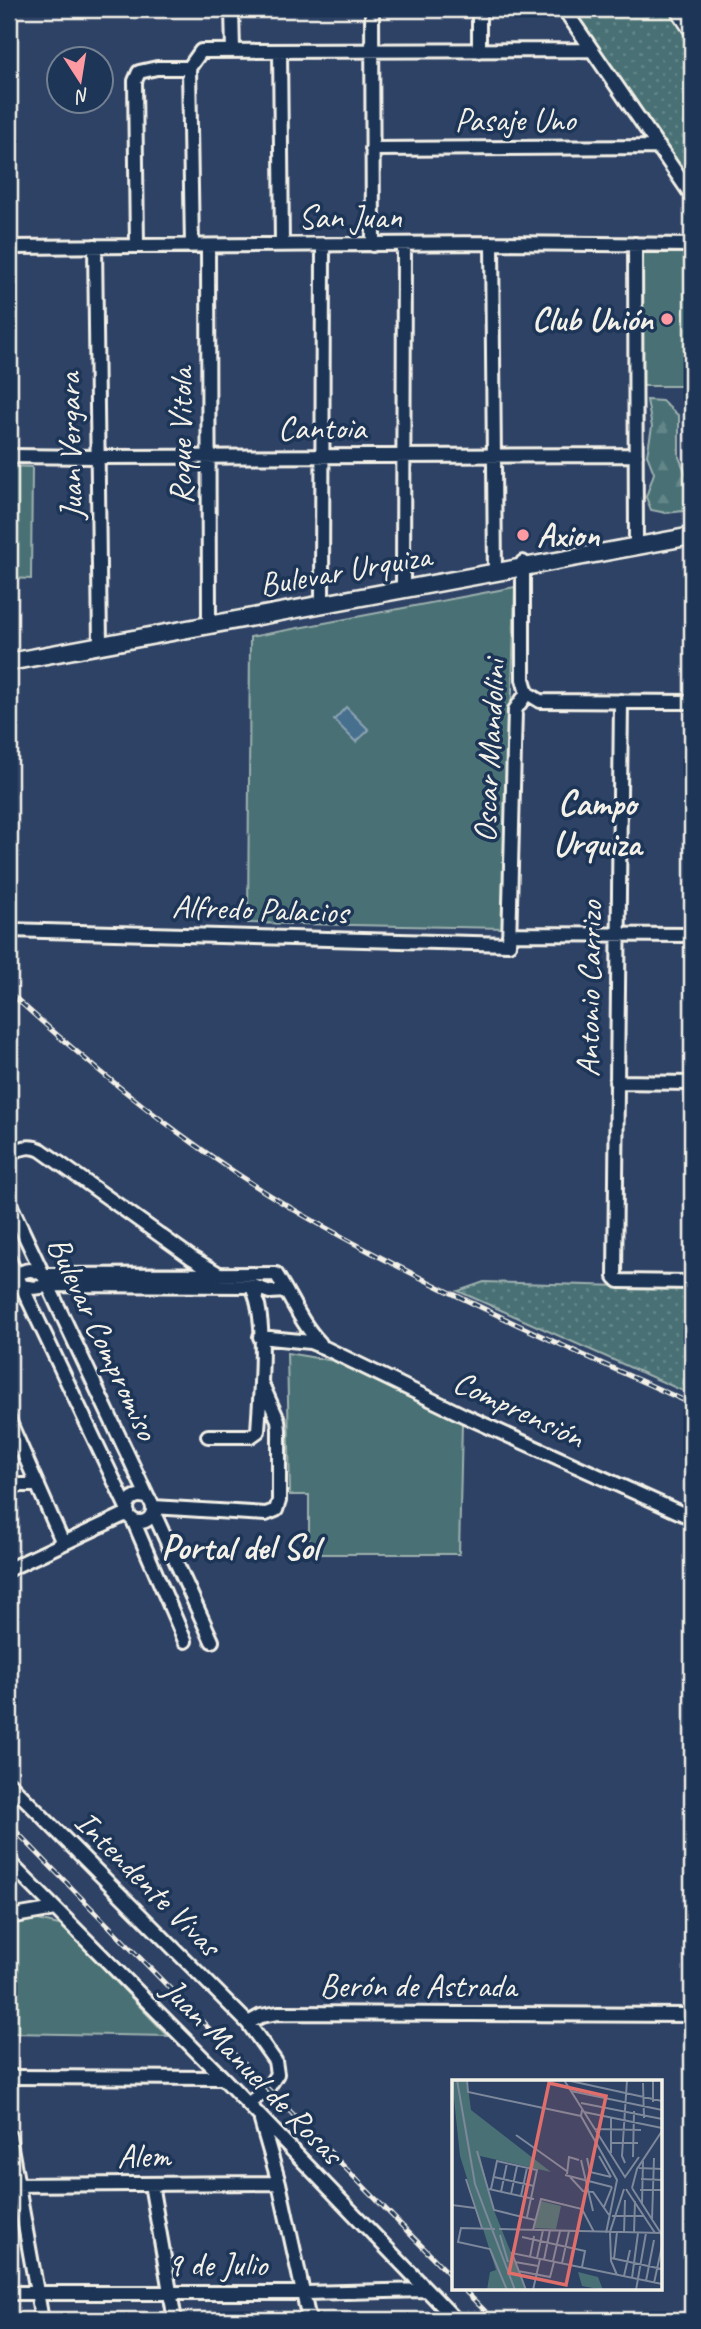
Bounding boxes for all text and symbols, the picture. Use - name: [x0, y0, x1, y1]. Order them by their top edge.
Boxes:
- north arrow: [46, 46, 116, 116]
- text: N: [72, 83, 92, 109]
- street label: Pasaje Uno: [455, 99, 578, 141]
- street label: San Juan: [298, 196, 402, 238]
- place label: Club Unión: [532, 298, 654, 340]
- marker: Club Unión: [659, 311, 675, 327]
- street label: Roque Vitola: [160, 365, 202, 504]
- street label: Juan Vergara: [48, 371, 92, 522]
- street label: Cantoia: [278, 407, 369, 449]
- place label: Axion: [537, 514, 600, 556]
- marker: Axion: [515, 527, 531, 543]
- street label: Bulevar Urquiza: [256, 534, 436, 606]
- street label: Oscar Mandolini: [463, 655, 515, 844]
- district label: Campo Urquiza: [553, 781, 645, 866]
- street label: Alfredo Palacios: [171, 885, 351, 933]
- street label: Antonio Carrizo: [566, 899, 612, 1078]
- street label: Bulevar Compromiso: [38, 1230, 169, 1449]
- street label: Comprensión: [447, 1360, 592, 1458]
- district label: Portal del Sol: [161, 1525, 326, 1570]
- street label: Intendente Vivas: [66, 1801, 232, 1967]
- street label: Berón de Astrada: [320, 1965, 519, 2007]
- street label: Juan Manuel de Rosas: [152, 1968, 354, 2175]
- inset map: [452, 2080, 662, 2290]
- street label: Alem: [117, 2135, 172, 2177]
- street label: 9 de Julio: [167, 2244, 269, 2286]

